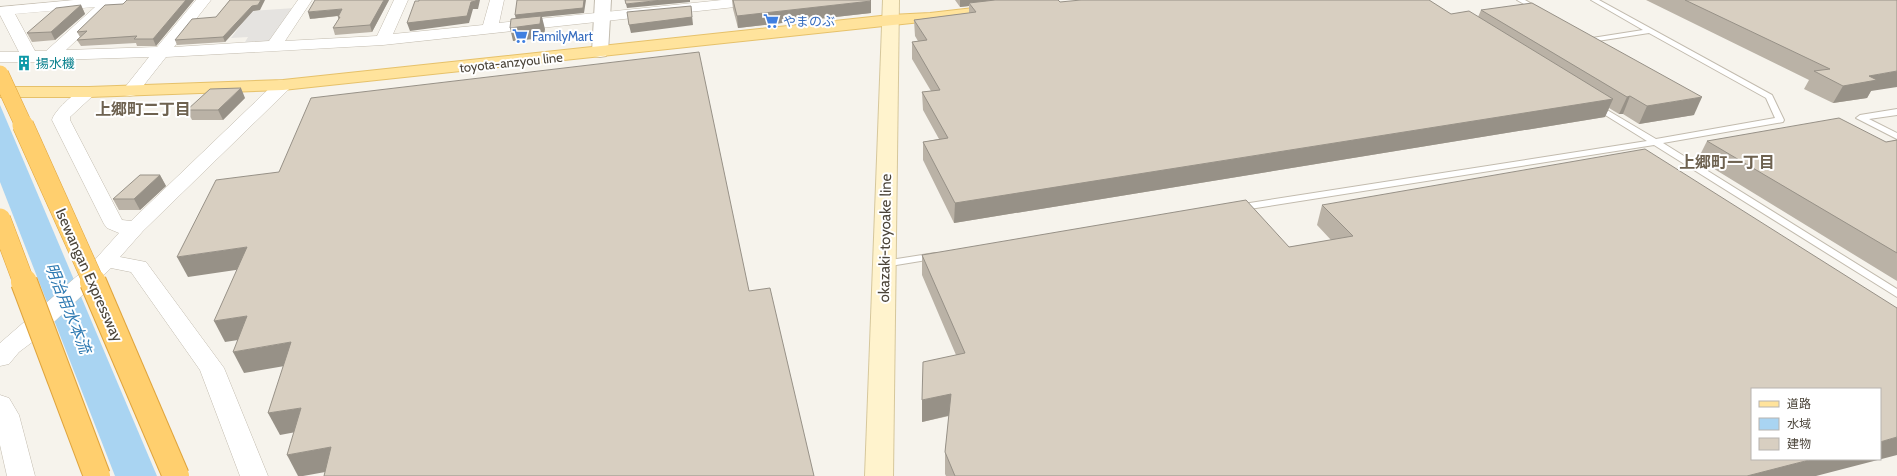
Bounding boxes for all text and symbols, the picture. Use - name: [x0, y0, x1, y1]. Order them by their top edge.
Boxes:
- supermarket icon: やまのぶ: [762, 12, 780, 30]
- place label: やまのぶ: [783, 13, 835, 29]
- supermarket icon: FamilyMart: [511, 27, 529, 45]
- place label: FamilyMart: [532, 28, 593, 44]
- street label: toyota-anzyou line: [459, 49, 564, 75]
- building icon: 揚水機: [15, 54, 33, 72]
- place label: 揚水機: [36, 55, 75, 71]
- district label: 上郷町二丁目: [95, 100, 191, 119]
- district label: 上郷町一丁目: [1679, 153, 1775, 172]
- street label: okazaki-toyoake line: [875, 173, 895, 302]
- street label: Isewangan Expressway: [51, 206, 127, 345]
- water label: 明治用水本流: [41, 260, 96, 359]
- legend: [1751, 388, 1881, 460]
- text: 道路: [1787, 396, 1811, 411]
- text: 水域: [1787, 416, 1811, 431]
- text: 建物: [1787, 436, 1811, 451]

